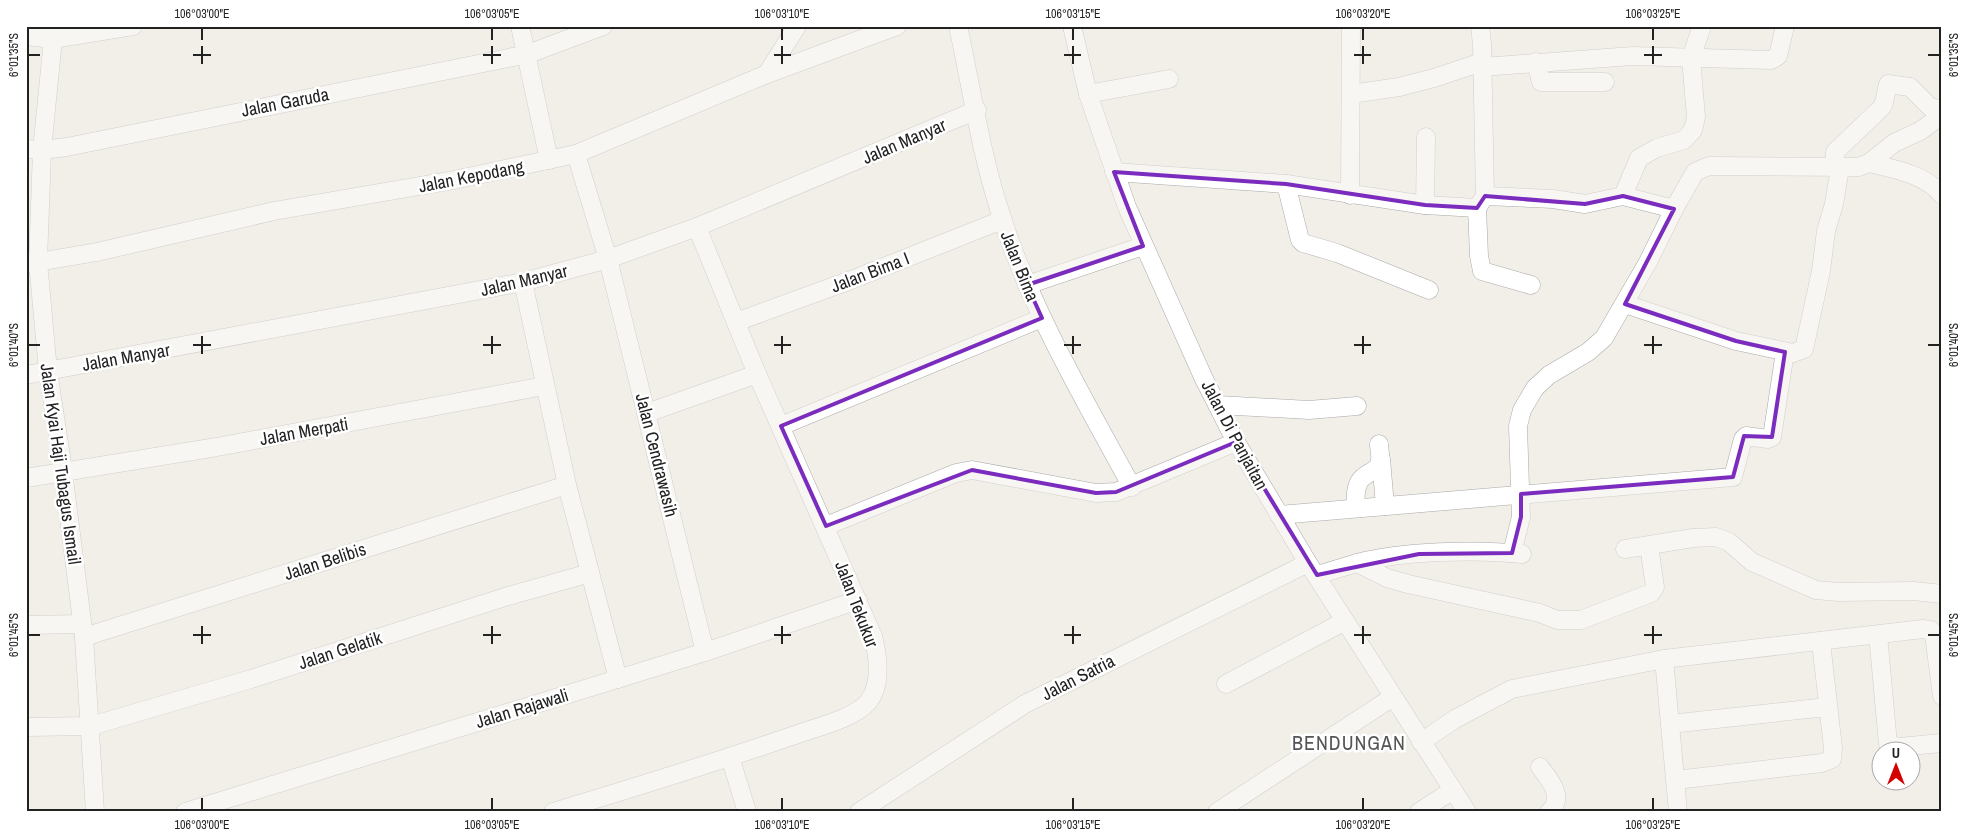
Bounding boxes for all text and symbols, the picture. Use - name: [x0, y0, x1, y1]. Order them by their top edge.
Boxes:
- text: 106°03'00"E: [174, 6, 230, 22]
- text: 106°03'05"E: [464, 6, 520, 22]
- text: 106°03'10"E: [754, 6, 810, 22]
- text: 106°03'15"E: [1045, 6, 1101, 22]
- text: 106°03'20"E: [1335, 6, 1391, 22]
- text: 106°03'25"E: [1625, 6, 1681, 22]
- text: 6°01'35"S: [6, 33, 22, 77]
- text: 6°01'35"S: [1946, 33, 1962, 77]
- street label: Jalan Garuda: [239, 81, 331, 123]
- street label: Jalan Manyar: [858, 112, 950, 170]
- street label: Jalan Kepodang: [416, 153, 527, 198]
- street label: Jalan Bima: [995, 227, 1045, 305]
- street label: Jalan Bima I: [827, 246, 913, 298]
- street label: Jalan Manyar: [478, 258, 570, 302]
- text: 6°01'40"S: [6, 323, 22, 367]
- text: 6°01'40"S: [1946, 323, 1962, 367]
- street label: Jalan Manyar: [80, 337, 172, 377]
- street label: Jalan Kyai Haji Tubagus Ismail: [35, 362, 87, 566]
- street label: Jalan Di Panjaitan: [1196, 376, 1274, 494]
- street label: Jalan Cendrawasih: [630, 391, 684, 519]
- street label: Jalan Merpati: [258, 411, 350, 451]
- street label: Jalan Belibis: [281, 536, 369, 586]
- street label: Jalan Tekukur: [829, 557, 885, 651]
- text: 6°01'45"S: [6, 613, 22, 657]
- text: 6°01'45"S: [1946, 613, 1962, 657]
- street label: Jalan Gelatik: [295, 625, 385, 675]
- street label: Jalan Satria: [1037, 648, 1119, 706]
- street label: Jalan Rajawali: [472, 682, 572, 734]
- district label: BENDUNGAN: [1292, 729, 1406, 756]
- north arrow: [1870, 740, 1920, 790]
- text: U: [1892, 744, 1900, 762]
- text: 106°03'00"E: [174, 817, 230, 833]
- text: 106°03'05"E: [464, 817, 520, 833]
- text: 106°03'10"E: [754, 817, 810, 833]
- text: 106°03'15"E: [1045, 817, 1101, 833]
- text: 106°03'20"E: [1335, 817, 1391, 833]
- text: 106°03'25"E: [1625, 817, 1681, 833]

